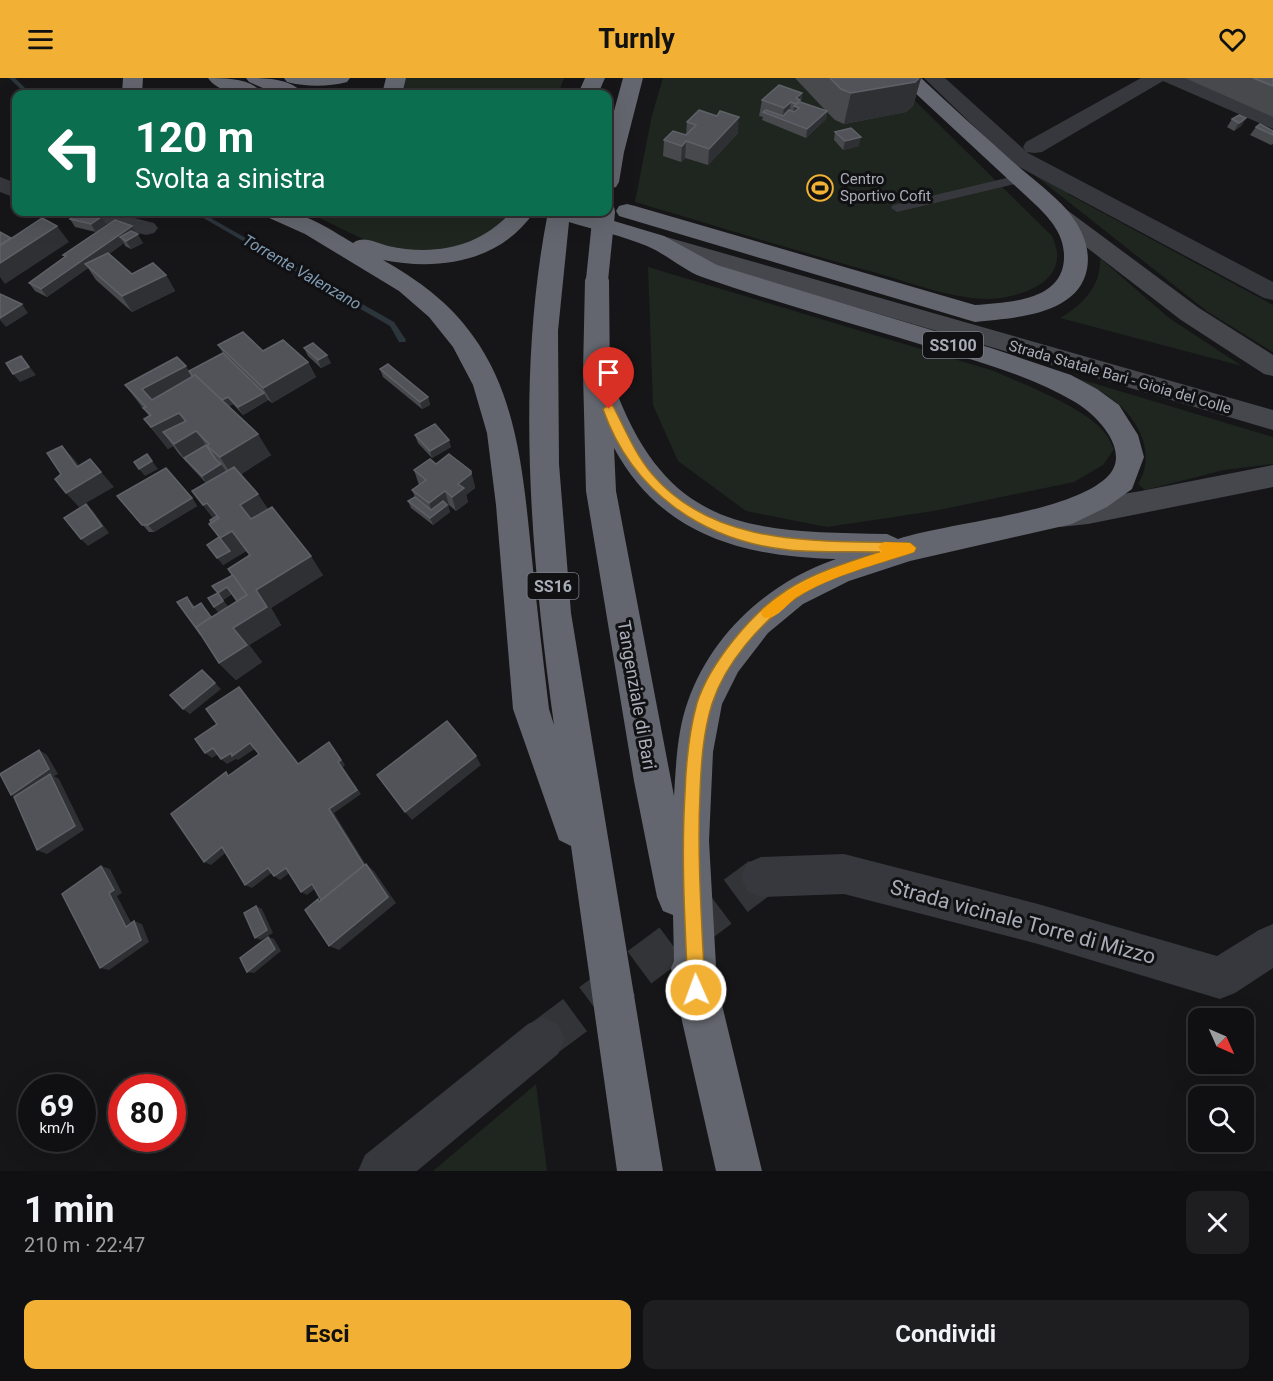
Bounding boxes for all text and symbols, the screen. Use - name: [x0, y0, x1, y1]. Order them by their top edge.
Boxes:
- icon: menu: [24, 23, 57, 56]
- text: Turnly: [598, 23, 675, 55]
- icon: heart: [1216, 23, 1249, 56]
- text: 120 m: [135, 113, 254, 162]
- icon: left: [36, 114, 114, 192]
- text: Svolta a sinistra: [135, 163, 326, 195]
- place label: Centro Sportivo Cofit: [840, 170, 931, 205]
- sports icon: Centro Sportivo Cofit: [805, 173, 835, 203]
- water label: Torrente Valenzano: [239, 230, 365, 314]
- road number: SS100: [923, 332, 983, 358]
- street label: Strada Statale Bari - Gioia del Colle: [1007, 337, 1233, 417]
- pin: [583, 347, 634, 409]
- icon: arrive: [592, 356, 625, 389]
- road number: SS16: [528, 573, 578, 599]
- street label: Tangenziale di Bari: [614, 619, 660, 771]
- street label: Strada vicinale Torre di Mizzo: [888, 875, 1158, 969]
- position arrow: [664, 958, 728, 1022]
- north arrow: [1188, 1008, 1254, 1074]
- map controls: [1188, 1008, 1254, 1152]
- speed limit sign: 80: [108, 1074, 186, 1152]
- button: search: [1188, 1086, 1254, 1152]
- text: 69: [40, 1088, 74, 1123]
- text: km/h: [39, 1119, 75, 1137]
- text: 1 min: [24, 1189, 115, 1231]
- button: close: [1186, 1191, 1249, 1254]
- text: 210 m · 22:47: [24, 1233, 145, 1257]
- button: Esci: [24, 1300, 631, 1369]
- button: Condividi: [643, 1300, 1249, 1369]

